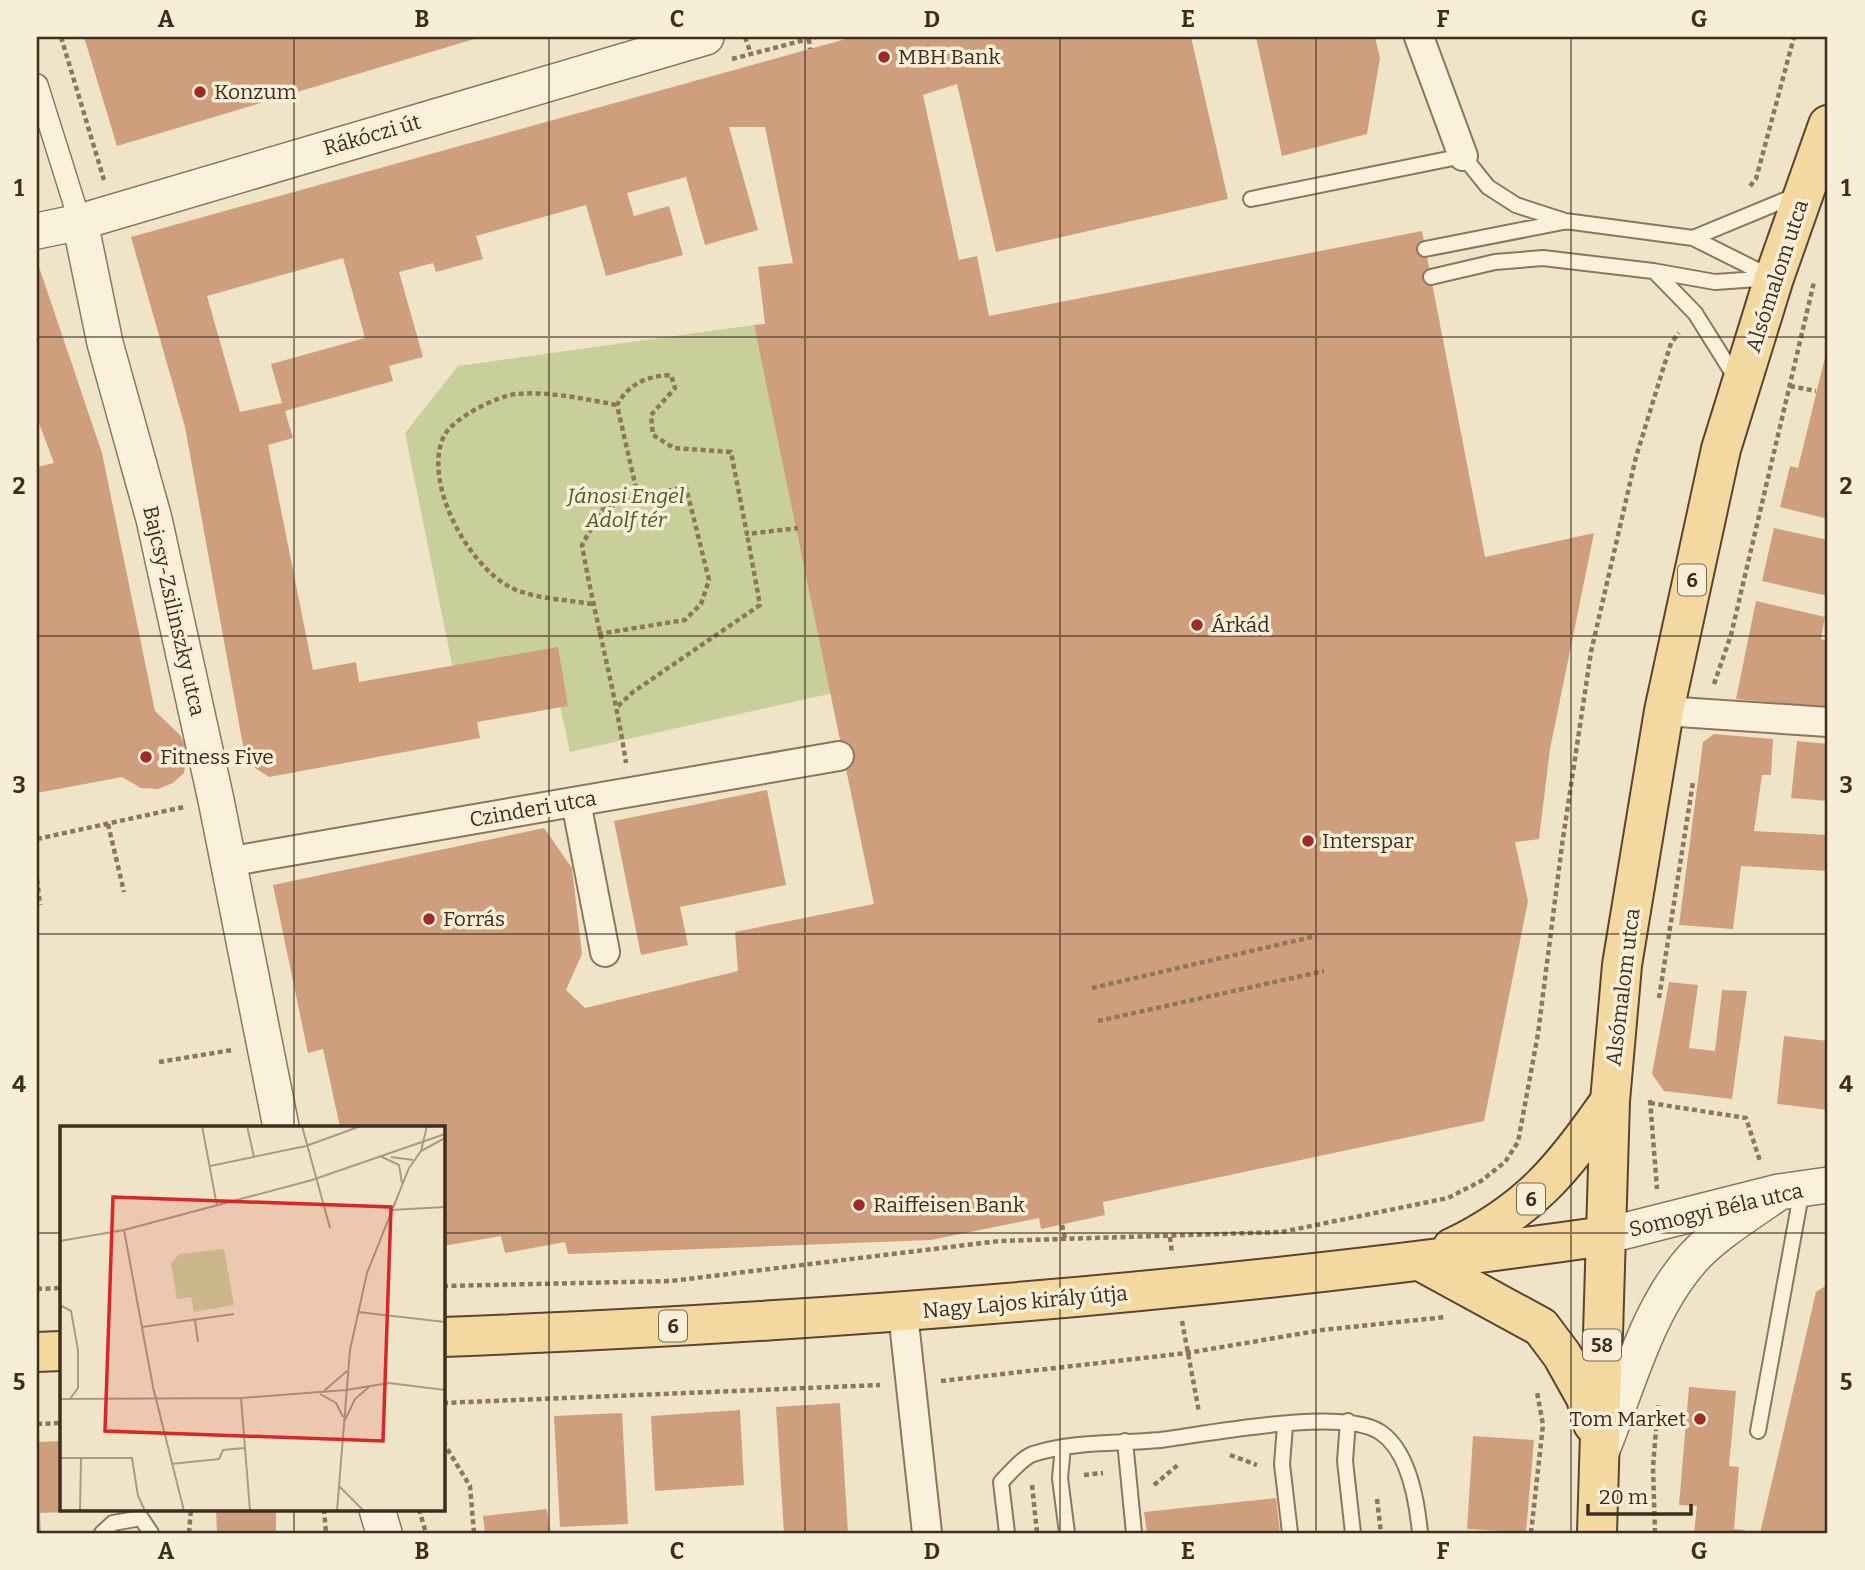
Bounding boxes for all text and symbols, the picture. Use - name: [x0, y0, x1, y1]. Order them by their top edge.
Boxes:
- text: A: [158, 5, 175, 33]
- text: B: [415, 5, 429, 33]
- text: C: [670, 5, 684, 33]
- text: D: [924, 5, 940, 33]
- text: E: [1181, 5, 1195, 33]
- text: F: [1437, 5, 1450, 33]
- text: G: [1691, 5, 1708, 33]
- place label: MBH Bank: [898, 44, 1000, 70]
- marker: MBH Bank: [876, 49, 892, 65]
- place label: Konzum: [214, 79, 297, 105]
- marker: Konzum: [192, 84, 208, 100]
- street label: Rákóczi út: [320, 109, 424, 161]
- text: 1: [14, 174, 24, 202]
- text: 1: [1841, 174, 1851, 202]
- street label: Alsómalom utca: [1740, 196, 1814, 356]
- text: 2: [13, 472, 26, 500]
- text: 2: [1840, 472, 1853, 500]
- park label: Jánosi Engel Adolf tér: [566, 483, 685, 533]
- street label: Bajcsy-Zsilinszky utca: [137, 503, 211, 719]
- road number: 6: [1678, 565, 1706, 596]
- place label: Árkád: [1211, 612, 1270, 638]
- marker: Árkád: [1189, 617, 1205, 633]
- place label: Fitness Five: [160, 744, 274, 770]
- marker: Fitness Five: [138, 749, 154, 765]
- text: 3: [12, 771, 26, 799]
- text: 3: [1839, 771, 1853, 799]
- street label: Czinderi utca: [468, 785, 599, 833]
- place label: Interspar: [1322, 828, 1414, 854]
- marker: Interspar: [1300, 833, 1316, 849]
- place label: Forrás: [443, 906, 505, 932]
- street label: Alsómalom utca: [1600, 906, 1646, 1067]
- marker: Forrás: [421, 911, 437, 927]
- text: 4: [12, 1070, 26, 1098]
- text: 4: [1839, 1070, 1853, 1098]
- inset map: [60, 1126, 444, 1510]
- street label: Somogyi Béla utca: [1626, 1177, 1806, 1243]
- road number: 6: [1517, 1184, 1545, 1214]
- place label: Raiffeisen Bank: [873, 1192, 1025, 1218]
- marker: Raiffeisen Bank: [851, 1197, 867, 1213]
- street label: Nagy Lajos király útja: [921, 1280, 1129, 1324]
- road number: 6: [659, 1310, 687, 1342]
- road number: 58: [1583, 1330, 1621, 1360]
- text: 5: [13, 1368, 25, 1396]
- text: 5: [1840, 1368, 1852, 1396]
- place label: Tom Market: [1569, 1406, 1686, 1432]
- marker: Tom Market: [1692, 1411, 1708, 1427]
- scale bar: [1588, 1472, 1692, 1516]
- text: 20 m: [1599, 1484, 1648, 1510]
- text: A: [158, 1537, 175, 1565]
- text: B: [415, 1537, 429, 1565]
- text: C: [670, 1537, 684, 1565]
- text: D: [924, 1537, 940, 1565]
- text: E: [1181, 1537, 1195, 1565]
- text: F: [1437, 1537, 1450, 1565]
- text: G: [1691, 1537, 1708, 1565]

